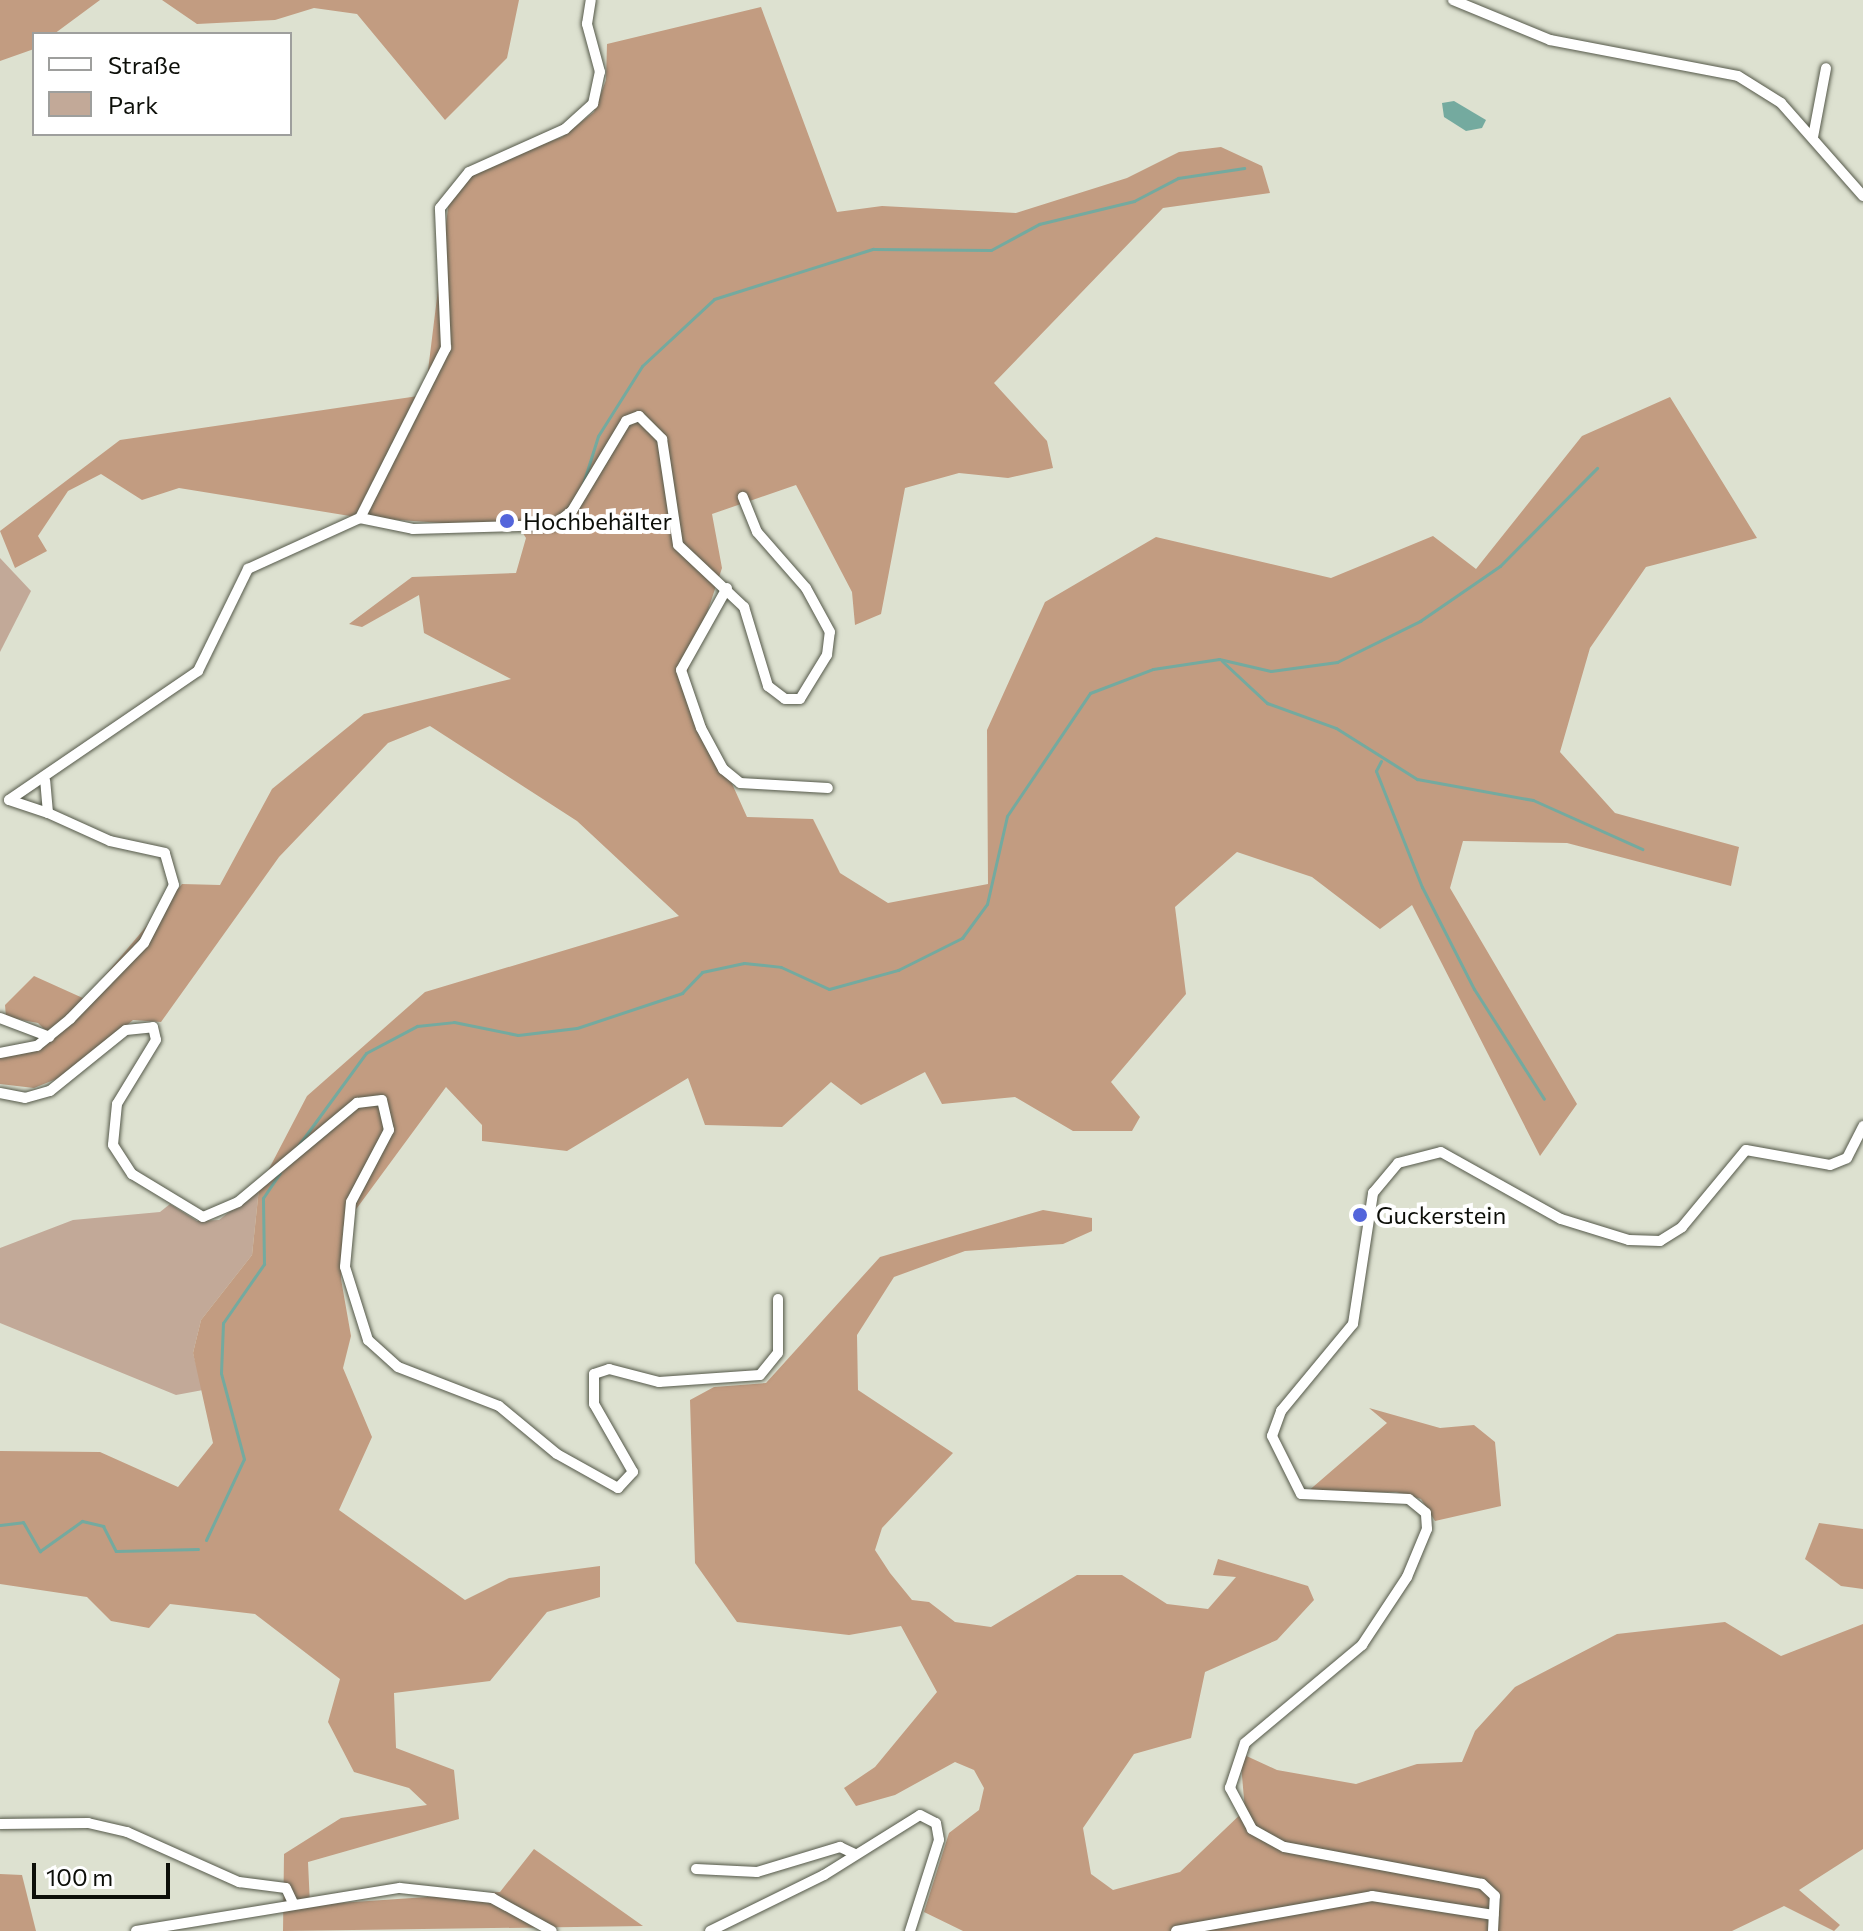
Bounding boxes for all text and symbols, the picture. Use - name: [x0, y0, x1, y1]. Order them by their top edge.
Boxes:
- legend: [32, 32, 292, 136]
- text: Straße: [108, 50, 181, 79]
- text: Park: [108, 90, 158, 119]
- place label: Hochbehälter: [523, 507, 672, 535]
- marker: Hochbehälter: [498, 512, 516, 530]
- place label: Guckerstein: [1376, 1201, 1506, 1229]
- marker: Guckerstein: [1351, 1206, 1369, 1224]
- scale bar: [36, 1847, 174, 1897]
- text: 100 m: [46, 1862, 113, 1891]

